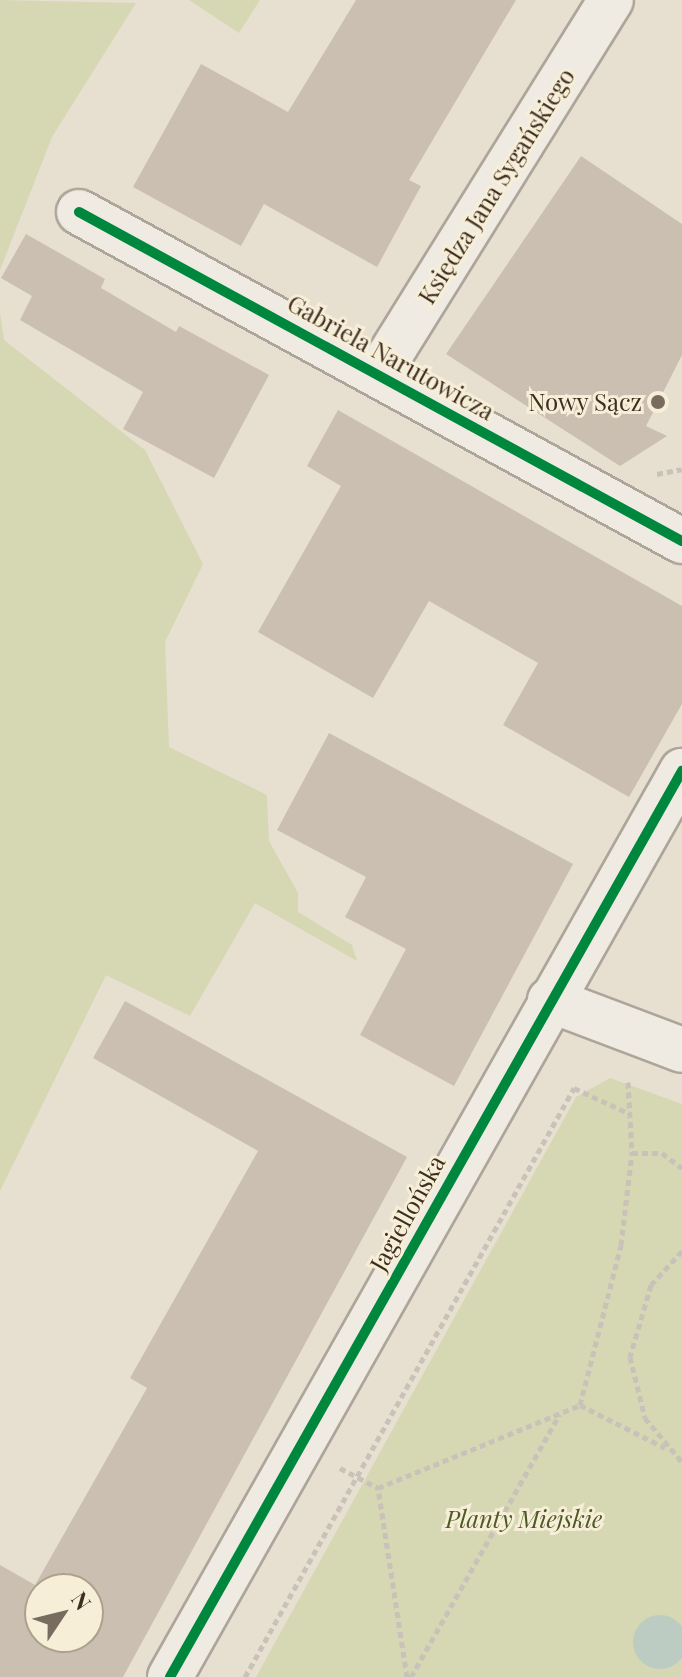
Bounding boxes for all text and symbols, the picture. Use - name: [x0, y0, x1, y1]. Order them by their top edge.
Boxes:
- street label: Księdza Jana Sygańskiego: [412, 63, 580, 309]
- street label: Gabriela Narutowicza: [283, 288, 499, 426]
- place label: Nowy Sącz: [528, 388, 642, 416]
- marker: Nowy Sącz: [649, 393, 667, 411]
- street label: Jagiellońska: [363, 1150, 451, 1276]
- park label: Planty Miejskie: [446, 1505, 602, 1533]
- north arrow: [24, 1573, 104, 1653]
- text: N: [65, 1585, 99, 1615]

